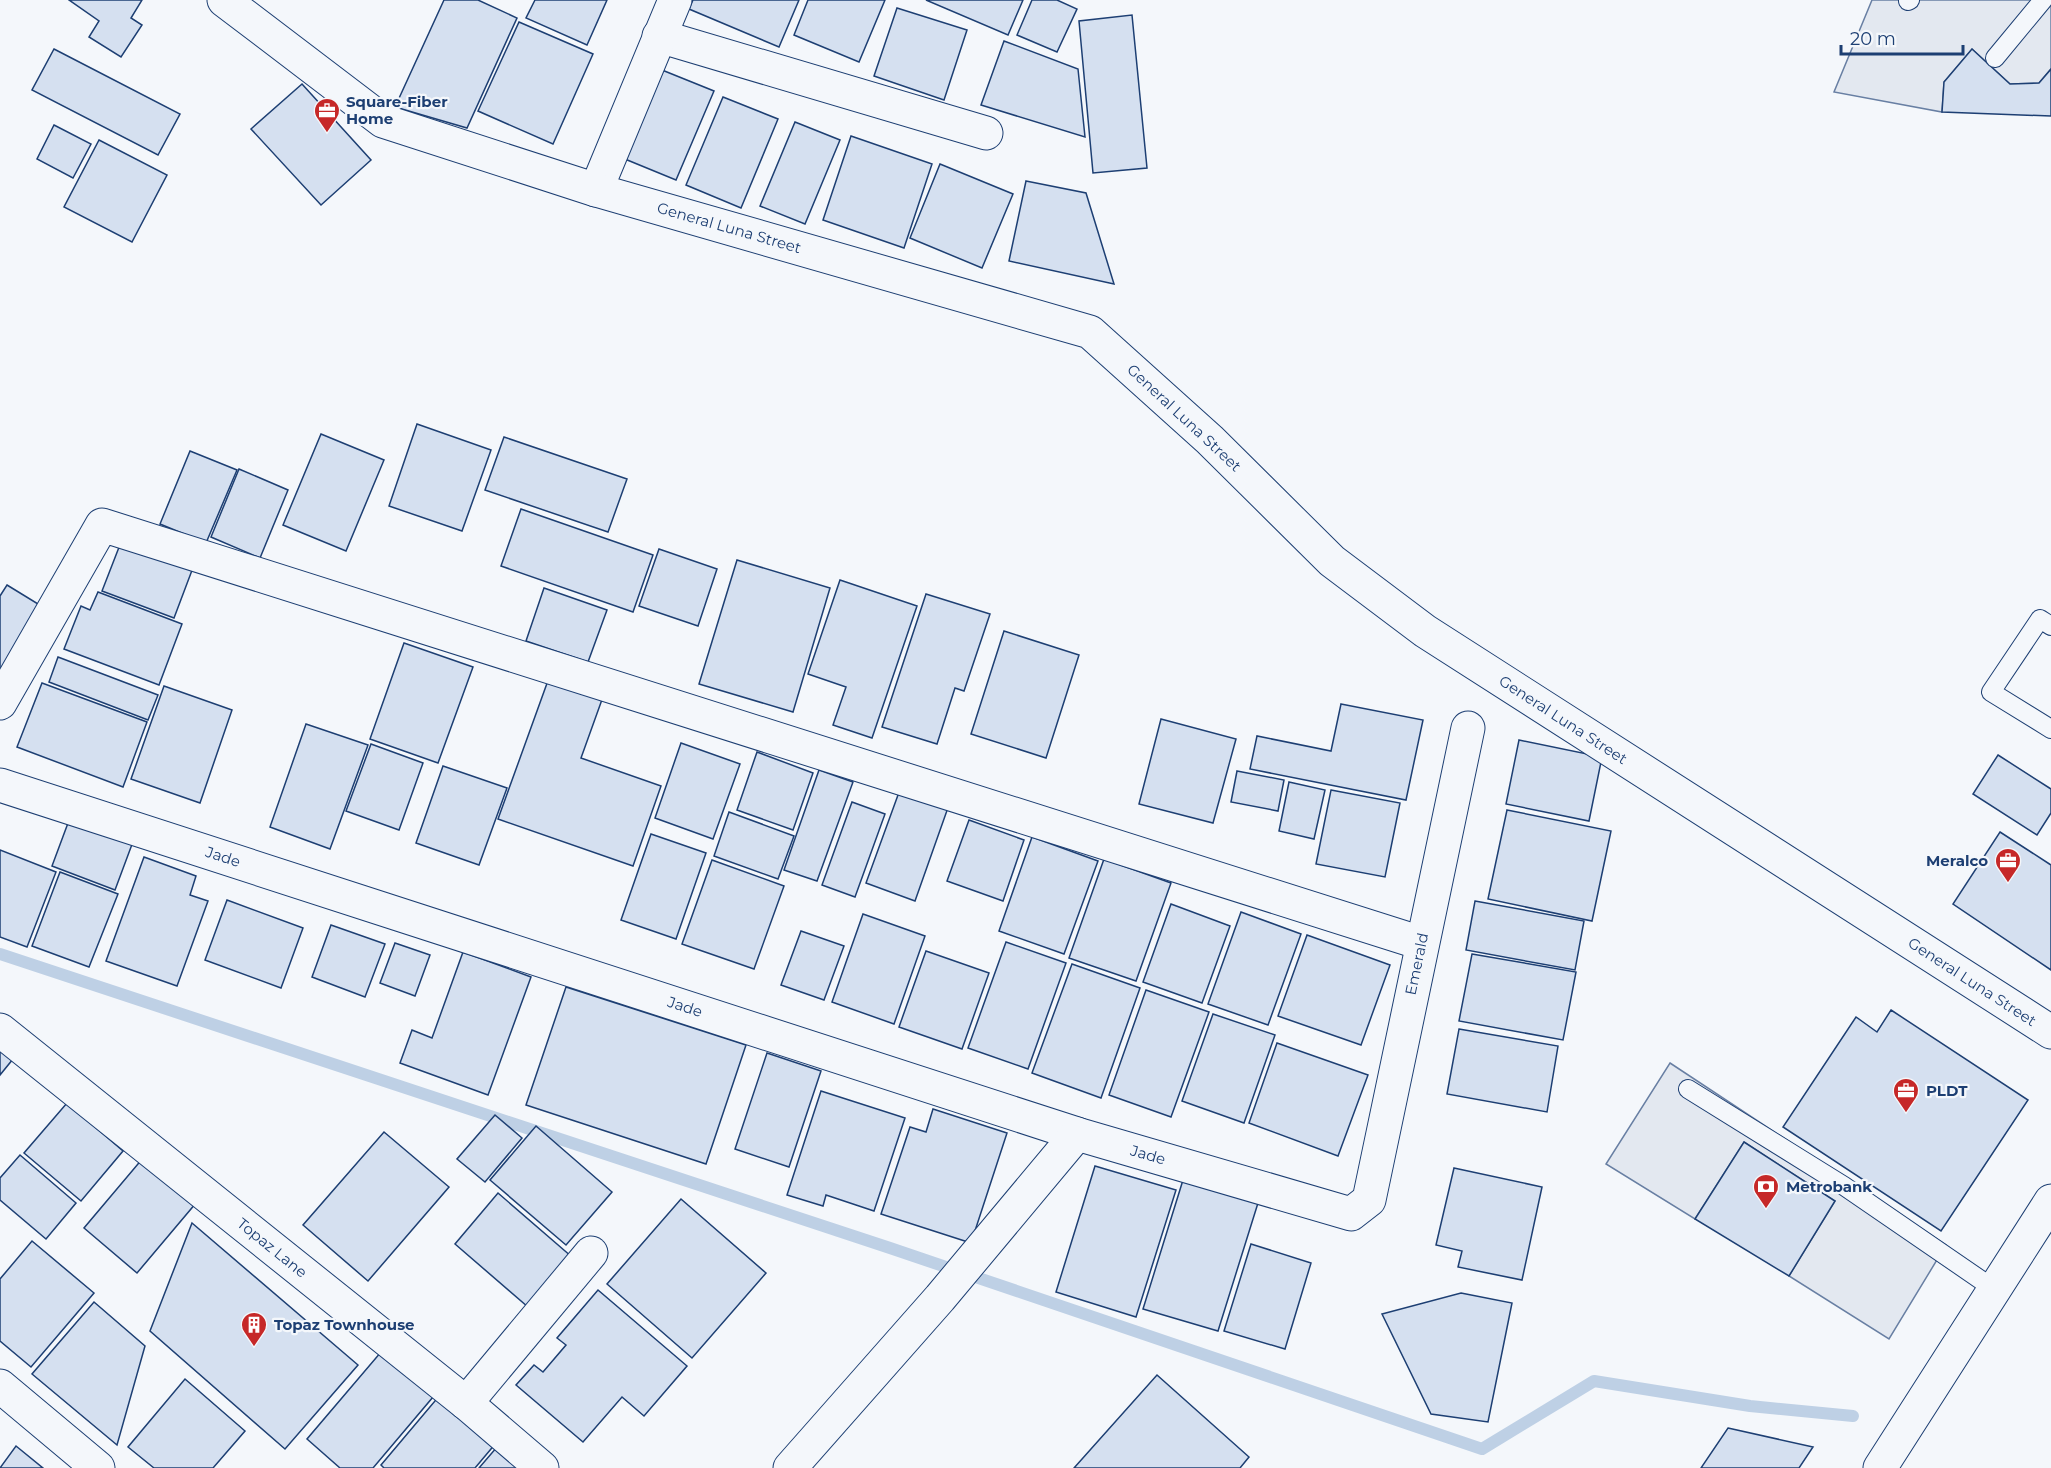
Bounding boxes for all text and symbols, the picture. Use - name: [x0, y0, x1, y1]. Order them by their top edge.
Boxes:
- scale bar: [1841, 18, 1962, 56]
- text: 20 m: [1850, 28, 1896, 50]
- place label: Square-Fiber Home: [346, 92, 448, 128]
- office icon: Square-Fiber Home: [312, 96, 342, 134]
- street label: General Luna Street: [655, 198, 803, 257]
- street label: General Luna Street: [1123, 360, 1245, 475]
- street label: General Luna Street: [1496, 671, 1631, 768]
- street label: Jade: [202, 842, 243, 871]
- office icon: Meralco: [1993, 846, 2023, 884]
- place label: Meralco: [1926, 851, 1988, 870]
- street label: Emerald: [1401, 931, 1432, 997]
- street label: General Luna Street: [1905, 933, 2040, 1030]
- street label: Jade: [664, 992, 705, 1021]
- office icon: PLDT: [1891, 1076, 1921, 1114]
- place label: PLDT: [1926, 1081, 1968, 1100]
- street label: Jade: [1127, 1140, 1168, 1169]
- bank icon: Metrobank: [1751, 1172, 1781, 1210]
- place label: Metrobank: [1786, 1177, 1872, 1196]
- street label: Topaz Lane: [233, 1214, 311, 1282]
- building icon: Topaz Townhouse: [239, 1310, 269, 1348]
- place label: Topaz Townhouse: [274, 1315, 415, 1334]

